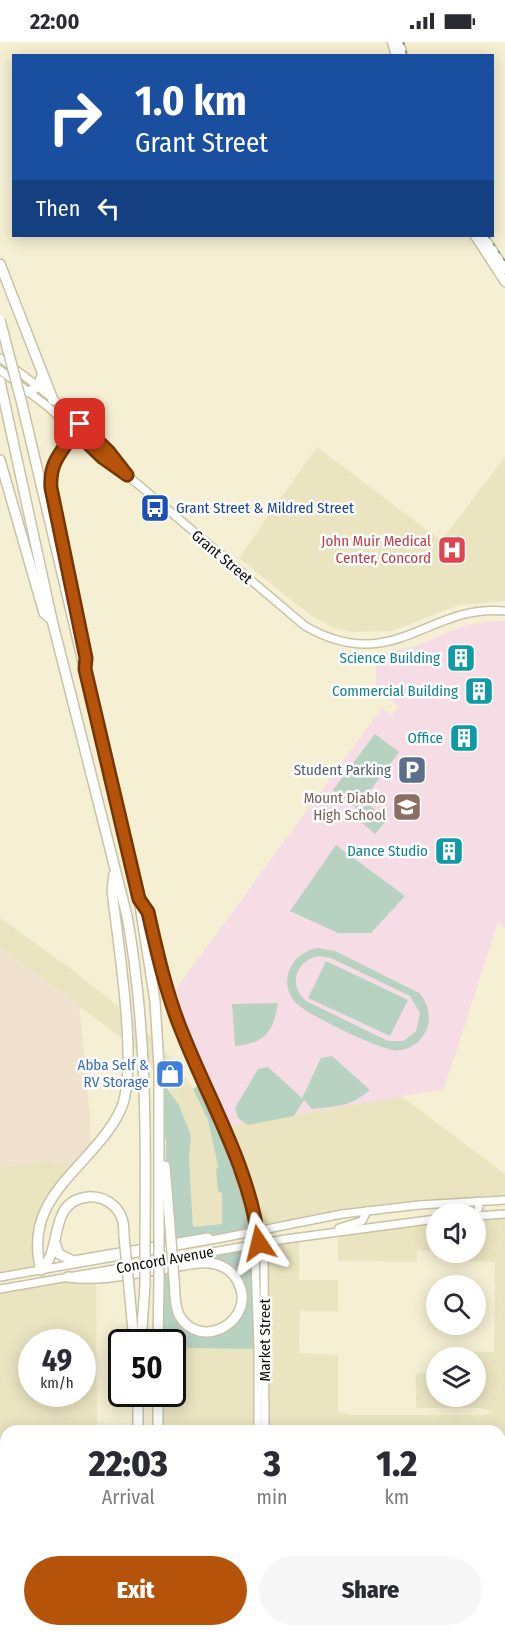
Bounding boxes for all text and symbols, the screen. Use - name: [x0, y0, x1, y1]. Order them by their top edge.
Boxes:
- text: 22:00: [30, 8, 79, 35]
- text: 1.0 km: [135, 76, 247, 126]
- icon: right: [36, 78, 114, 156]
- text: Grant Street: [135, 127, 268, 159]
- icon: left: [92, 192, 125, 225]
- text: Then: [36, 195, 80, 222]
- pin: [54, 398, 105, 449]
- icon: arrive: [63, 407, 96, 440]
- bus stop icon: Grant Street & Mildred Street: [139, 492, 171, 524]
- place label: Grant Street & Mildred Street: [176, 499, 354, 517]
- street label: Grant Street: [188, 526, 256, 588]
- place label: John Muir Medical Center, Concord: [321, 532, 431, 567]
- hospital icon: John Muir Medical Center, Concord: [436, 534, 468, 566]
- building icon: Science Building: [445, 642, 477, 674]
- place label: Science Building: [339, 649, 440, 667]
- building icon: Commercial Building: [463, 675, 495, 707]
- place label: Commercial Building: [332, 682, 458, 700]
- building icon: Office: [448, 722, 480, 754]
- place label: Office: [408, 729, 443, 747]
- parking icon: Student Parking: [396, 754, 428, 786]
- place label: Student Parking: [294, 761, 391, 779]
- place label: Mount Diablo High School: [304, 789, 386, 824]
- school or university icon: Mount Diablo High School: [391, 791, 423, 823]
- building icon: Dance Studio: [433, 835, 465, 867]
- place label: Dance Studio: [347, 842, 428, 860]
- place label: Abba Self & RV Storage: [78, 1056, 149, 1091]
- shop icon: Abba Self & RV Storage: [154, 1058, 186, 1090]
- map controls: [426, 1203, 486, 1407]
- button: sound: [426, 1203, 486, 1263]
- position arrow: [227, 1211, 291, 1275]
- street label: Concord Avenue: [115, 1243, 215, 1277]
- button: search: [426, 1275, 486, 1335]
- street label: Market Street: [256, 1298, 274, 1381]
- speed limit sign: 50: [108, 1329, 186, 1407]
- text: 49: [42, 1343, 72, 1379]
- button: layers: [426, 1347, 486, 1407]
- text: km/h: [40, 1374, 74, 1392]
- text: 22:03: [89, 1442, 168, 1486]
- text: 3: [263, 1442, 281, 1486]
- text: 1.2: [376, 1442, 417, 1486]
- text: Arrival: [102, 1485, 155, 1509]
- text: min: [257, 1485, 288, 1509]
- text: km: [384, 1485, 409, 1509]
- button: Exit: [24, 1556, 247, 1625]
- button: Share: [259, 1556, 482, 1625]

